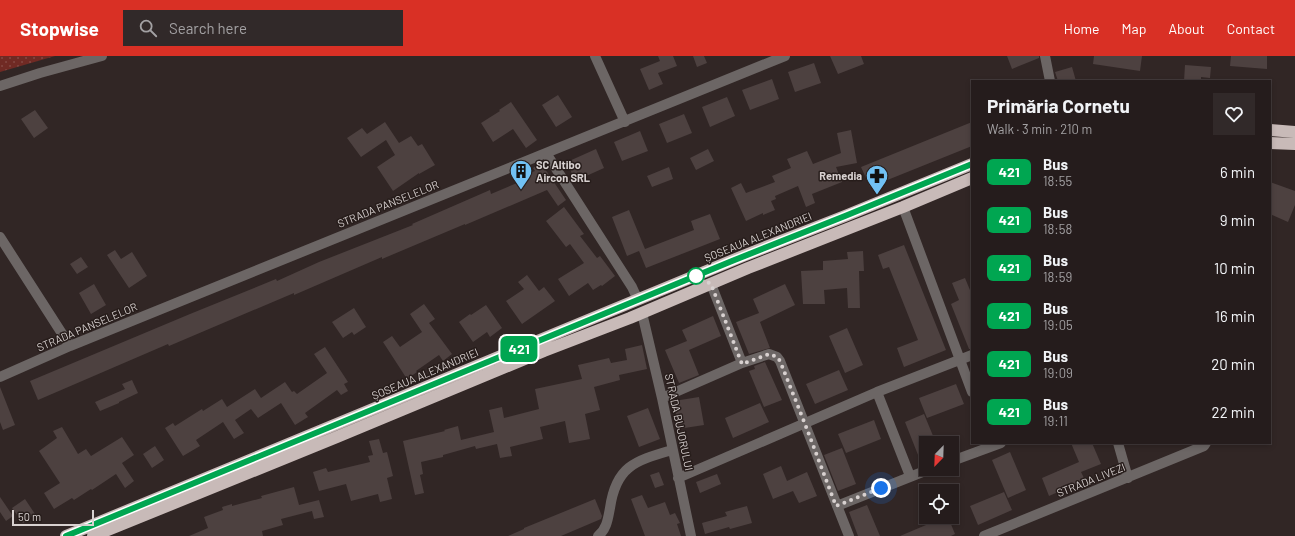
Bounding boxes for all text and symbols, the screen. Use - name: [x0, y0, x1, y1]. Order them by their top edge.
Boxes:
- search box: [123, 10, 403, 46]
- text: Stopwise: [20, 17, 99, 40]
- icon: search: [137, 17, 159, 39]
- text: Search here: [169, 19, 247, 37]
- text: Home: [1064, 20, 1100, 37]
- text: Map: [1122, 20, 1146, 37]
- text: About: [1168, 20, 1205, 37]
- text: Contact: [1227, 20, 1275, 37]
- button: heart: [1213, 93, 1255, 135]
- text: Primăria Cornetu: [987, 94, 1130, 117]
- text: Walk · 3 min · 210 m: [987, 121, 1092, 137]
- text: Bus: [1043, 155, 1068, 173]
- building icon: SC Altibo Aircon SRL: [508, 158, 534, 191]
- place label: SC Altibo Aircon SRL: [536, 158, 590, 184]
- pharmacy icon: Remedia: [864, 163, 890, 196]
- text: 421: [998, 163, 1020, 180]
- text: 6 min: [1220, 163, 1255, 181]
- place label: Remedia: [819, 169, 862, 182]
- text: 18:55: [1043, 173, 1072, 189]
- street label: STRADA PANSELELOR: [335, 177, 440, 230]
- text: Bus: [1043, 203, 1068, 221]
- street label: ȘOSEAUA ALEXANDRIEI: [702, 209, 813, 264]
- text: 421: [998, 211, 1020, 228]
- text: 9 min: [1220, 211, 1255, 229]
- text: 18:58: [1043, 221, 1072, 237]
- text: Bus: [1043, 251, 1068, 269]
- text: 421: [998, 259, 1020, 276]
- text: 10 min: [1214, 259, 1255, 277]
- unlabelled marker: [687, 267, 705, 285]
- text: 18:59: [1043, 269, 1072, 285]
- street label: STRADA PANSELELOR: [35, 299, 139, 354]
- text: Bus: [1043, 299, 1068, 317]
- text: 421: [998, 307, 1020, 324]
- text: 16 min: [1215, 307, 1255, 325]
- text: 19:05: [1043, 317, 1073, 333]
- line badge: 421: [496, 336, 542, 362]
- text: 421: [508, 340, 530, 357]
- street label: ȘOSEAUA ALEXANDRIEI: [369, 345, 480, 402]
- text: Bus: [1043, 347, 1068, 365]
- text: 421: [998, 355, 1020, 372]
- text: 20 min: [1211, 355, 1255, 373]
- text: 19:09: [1043, 365, 1073, 381]
- street label: STRADA BUJORULUI: [663, 372, 696, 472]
- text: Bus: [1043, 395, 1068, 413]
- text: 421: [998, 403, 1020, 420]
- text: 22 min: [1212, 403, 1255, 421]
- text: 19:11: [1043, 413, 1068, 429]
- north arrow: [919, 436, 959, 476]
- map controls: [919, 436, 959, 524]
- street label: STRADA LIVEZI: [1055, 460, 1127, 499]
- your location: [871, 478, 891, 498]
- button: locate: [919, 484, 959, 524]
- scale bar: [12, 508, 94, 527]
- text: 50 m: [18, 510, 41, 523]

